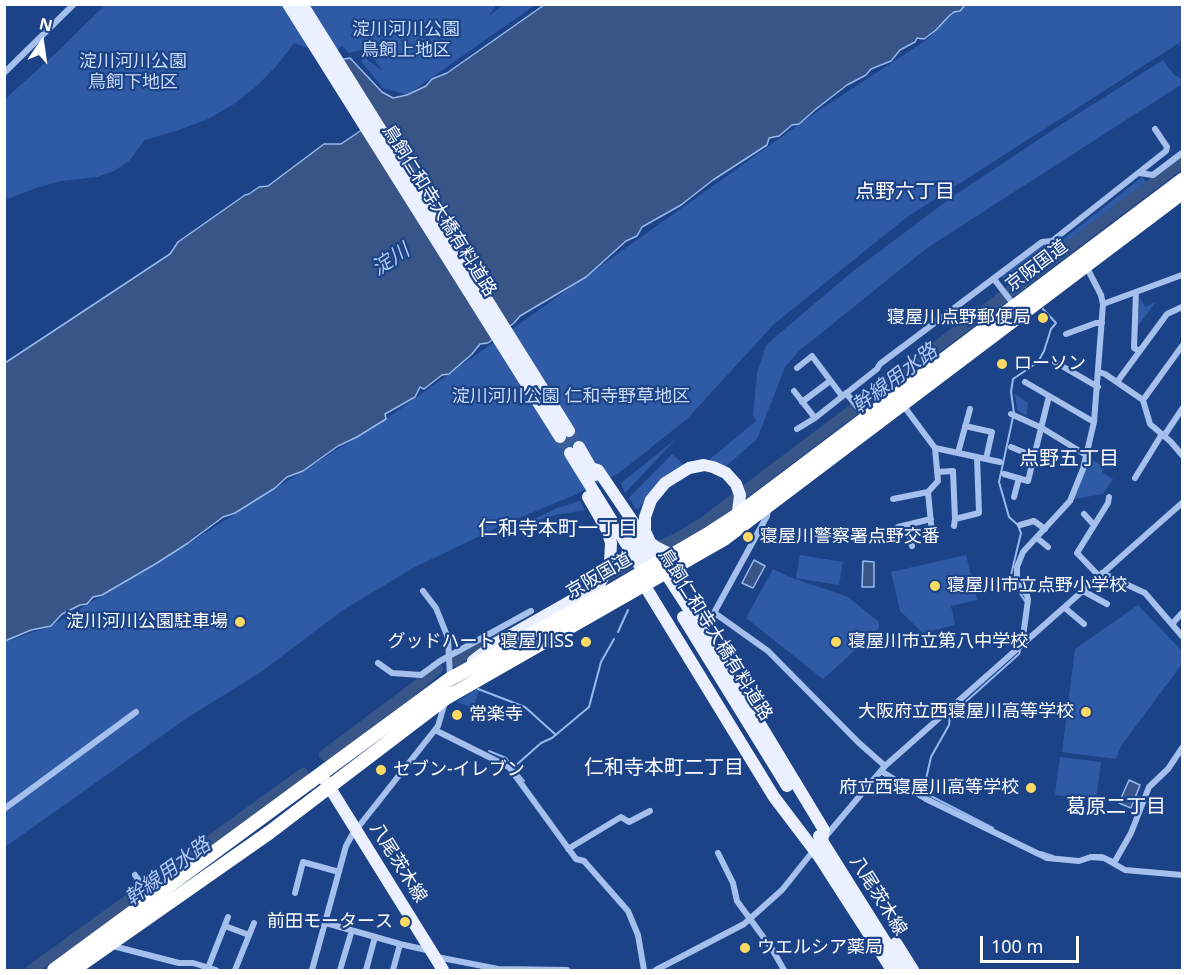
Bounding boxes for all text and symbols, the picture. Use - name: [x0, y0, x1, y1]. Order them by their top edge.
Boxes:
- north arrow: [12, 12, 72, 72]
- text: N: [37, 12, 55, 37]
- park label: 淀川河川公園 鳥飼上地区: [352, 19, 460, 62]
- park label: 淀川河川公園 鳥飼下地区: [79, 51, 187, 94]
- street label: 鳥飼仁和寺大橋有料道路: [377, 121, 501, 301]
- district label: 点野六丁目: [855, 180, 955, 204]
- street label: 京阪国道: [1002, 236, 1072, 296]
- water label: 淀川: [368, 239, 414, 281]
- place label: 寝屋川点野郵便局: [887, 307, 1031, 329]
- marker: 寝屋川点野郵便局: [1036, 311, 1050, 325]
- water label: 幹線用水路: [848, 339, 942, 419]
- place label: ローソン: [1014, 353, 1086, 375]
- marker: ローソン: [995, 357, 1009, 371]
- park label: 淀川河川公園 仁和寺野草地区: [452, 386, 690, 408]
- district label: 点野五丁目: [1019, 447, 1119, 471]
- district label: 仁和寺本町一丁目: [478, 517, 638, 541]
- place label: 寝屋川警察署点野交番: [760, 526, 940, 548]
- marker: 寝屋川警察署点野交番: [741, 530, 755, 544]
- street label: 鳥飼仁和寺大橋有料道路: [653, 545, 777, 725]
- street label: 京阪国道: [562, 549, 636, 603]
- place label: 寝屋川市立点野小学校: [947, 575, 1127, 597]
- marker: 寝屋川市立点野小学校: [928, 579, 942, 593]
- place label: 淀川河川公園駐車場: [66, 611, 228, 633]
- marker: 淀川河川公園駐車場: [233, 615, 247, 629]
- place label: グッドハート 寝屋川SS: [388, 631, 574, 653]
- place label: 寝屋川市立第八中学校: [848, 631, 1028, 653]
- marker: グッドハート 寝屋川SS: [579, 635, 593, 649]
- marker: 寝屋川市立第八中学校: [829, 635, 843, 649]
- place label: 大阪府立西寝屋川高等学校: [858, 701, 1074, 723]
- place label: 常楽寺: [469, 704, 523, 726]
- marker: 大阪府立西寝屋川高等学校: [1079, 705, 1093, 719]
- marker: 常楽寺: [450, 708, 464, 722]
- district label: 仁和寺本町二丁目: [584, 756, 744, 780]
- place label: セブン-イレブン: [393, 759, 525, 781]
- marker: セブン-イレブン: [374, 763, 388, 777]
- place label: 府立西寝屋川高等学校: [839, 777, 1019, 799]
- marker: 府立西寝屋川高等学校: [1024, 781, 1038, 795]
- district label: 葛原二丁目: [1066, 795, 1166, 819]
- street label: 八尾茨木線: [365, 819, 431, 907]
- water label: 幹線用水路: [120, 833, 216, 911]
- street label: 八尾茨木線: [845, 852, 911, 940]
- place label: 前田モータース: [267, 911, 393, 933]
- marker: 前田モータース: [398, 915, 412, 929]
- scale bar: [983, 924, 1082, 962]
- text: 100 m: [991, 934, 1043, 958]
- place label: ウエルシア薬局: [757, 937, 883, 959]
- marker: ウエルシア薬局: [738, 941, 752, 955]

